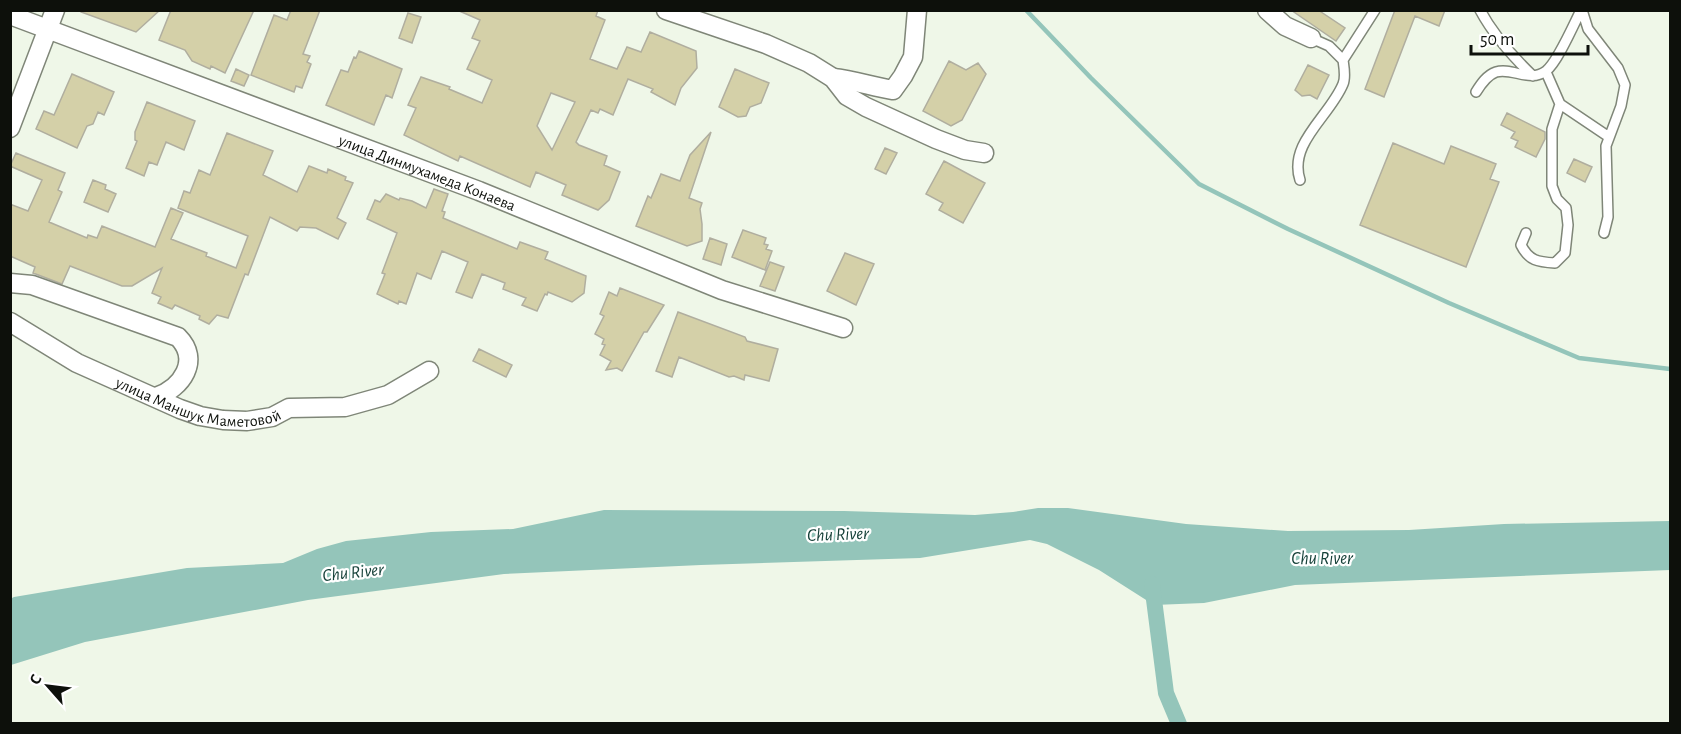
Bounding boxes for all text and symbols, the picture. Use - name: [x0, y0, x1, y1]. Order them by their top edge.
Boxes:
- scale bar: [1471, 18, 1588, 56]
- text: 50 m: [1480, 31, 1514, 49]
- street label: улица Динмухамеда Конаева: [335, 132, 518, 214]
- street label: улица Маншук Маметовой: [112, 374, 284, 430]
- water label: Chu River: [807, 525, 870, 545]
- water label: Chu River: [1291, 550, 1354, 568]
- water label: Chu River: [321, 561, 386, 585]
- north arrow: [18, 656, 78, 716]
- text: С: [26, 672, 45, 687]

